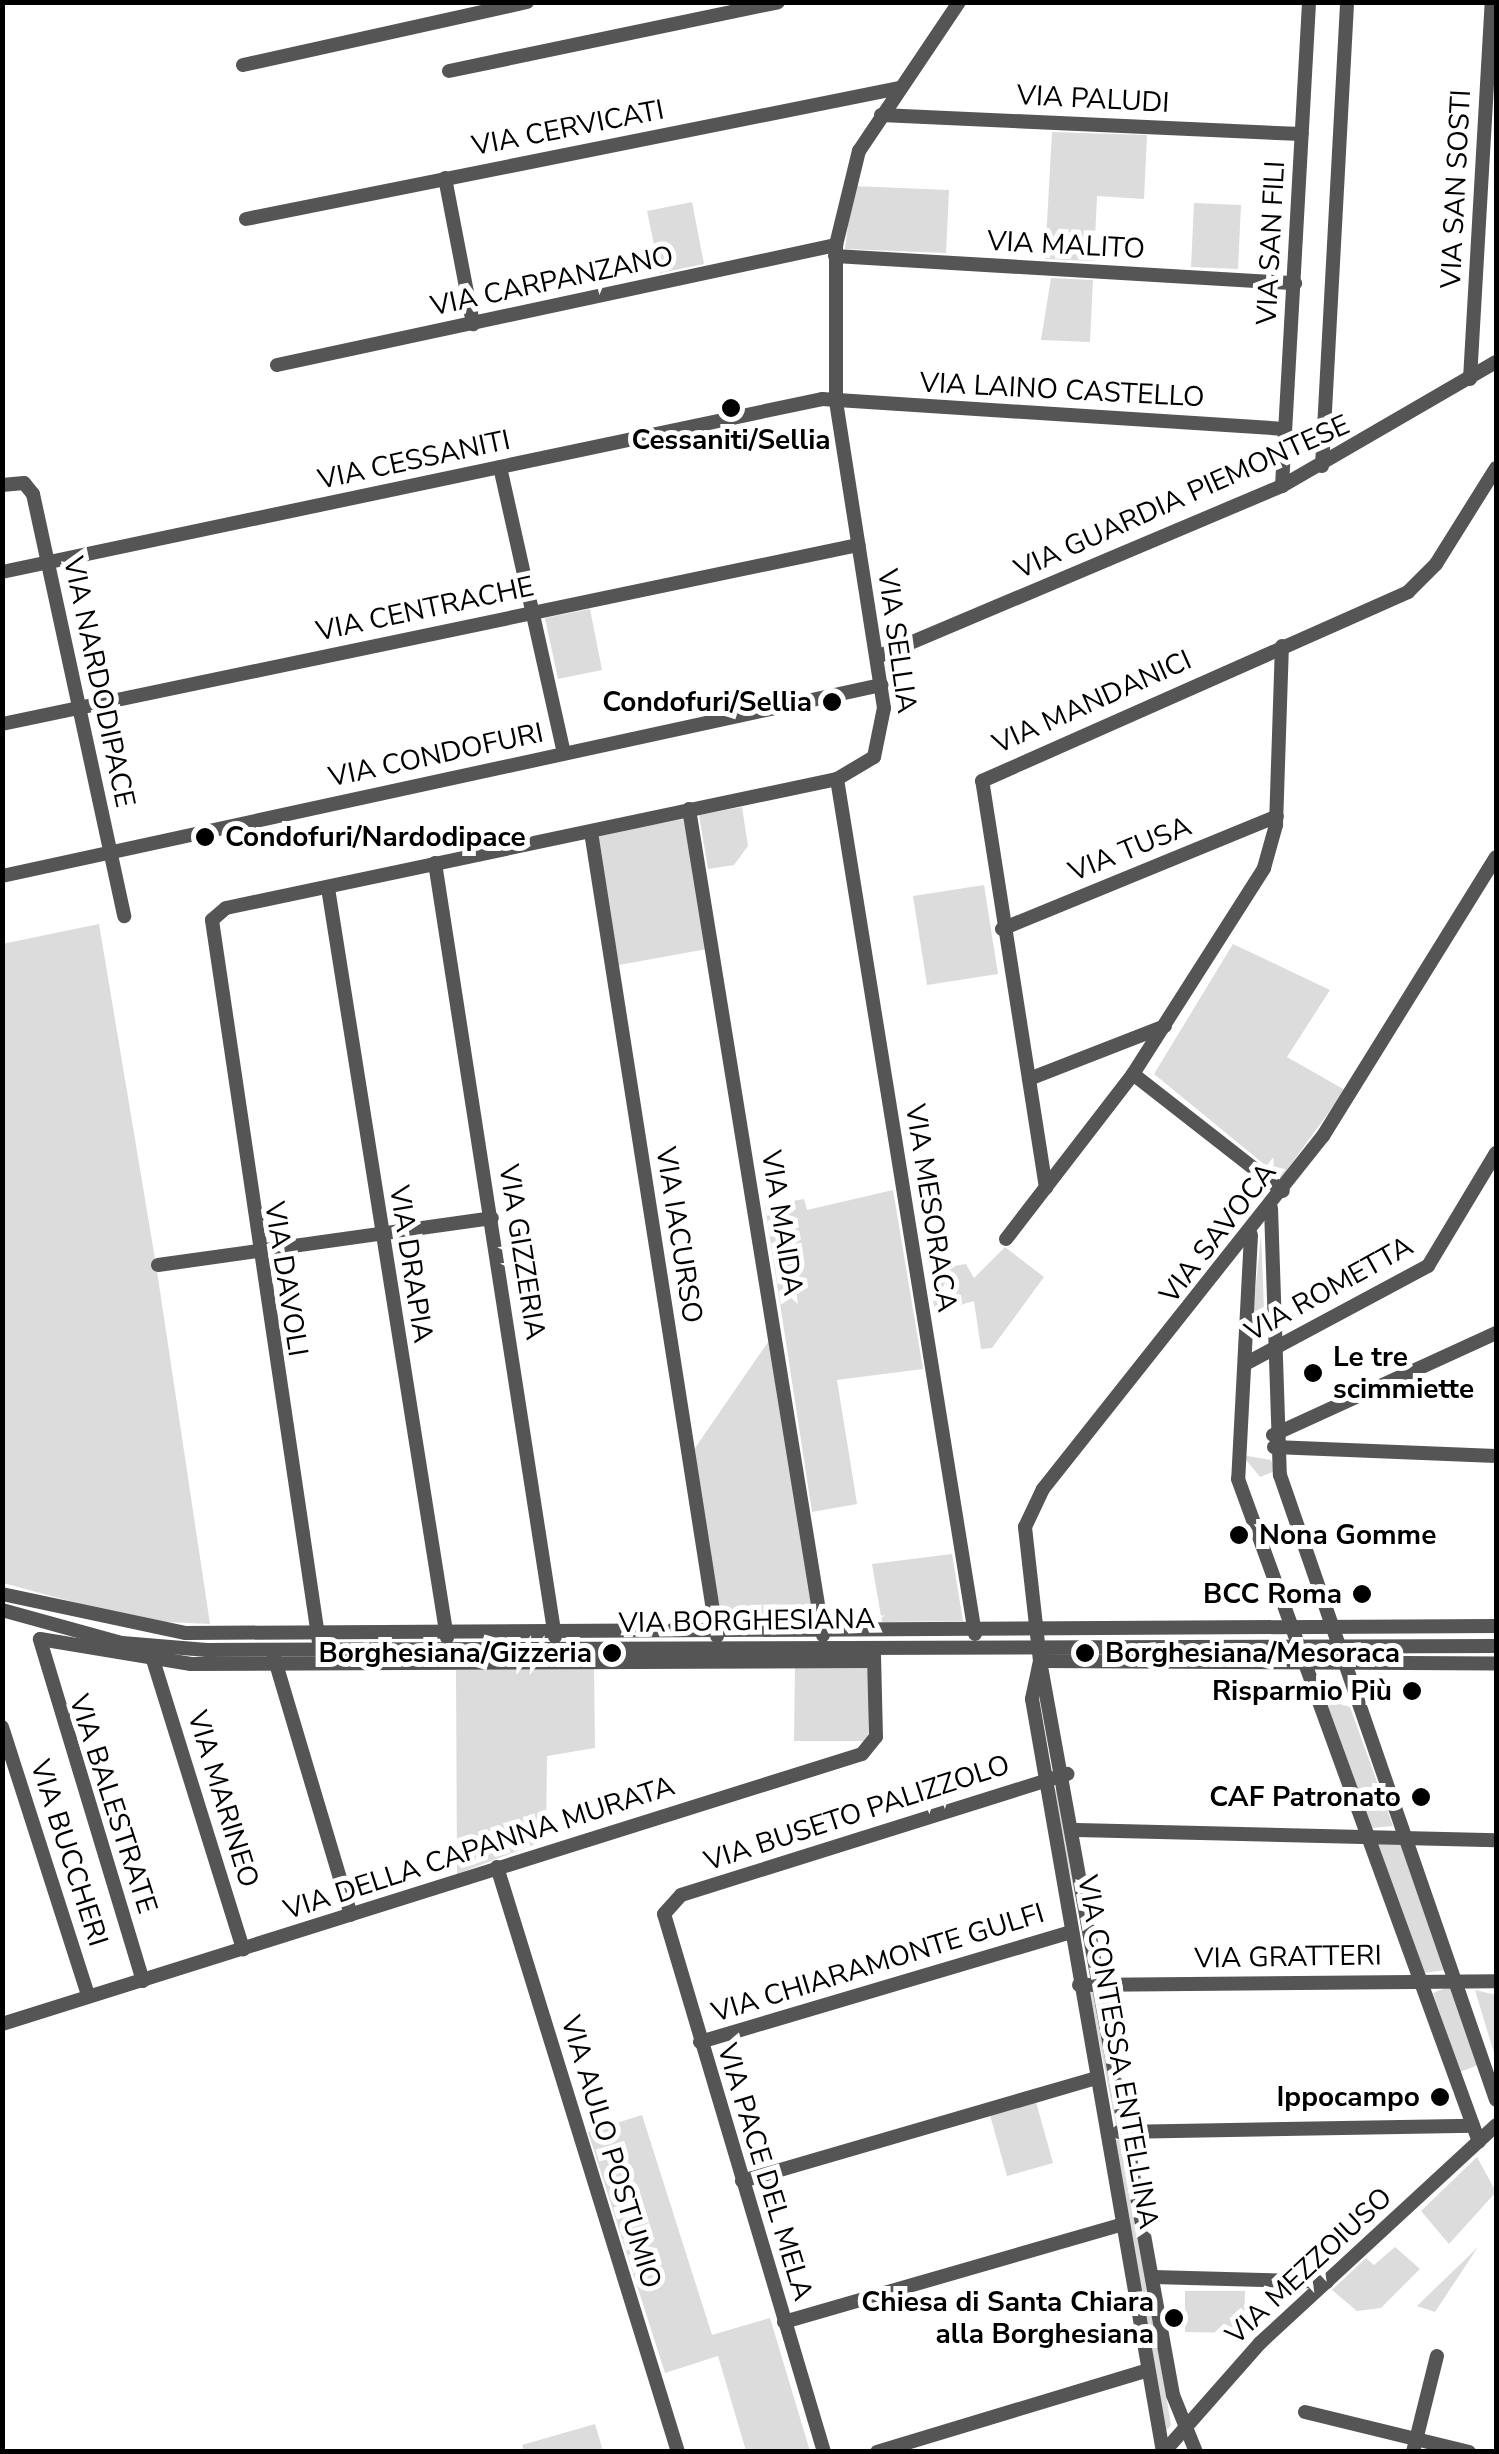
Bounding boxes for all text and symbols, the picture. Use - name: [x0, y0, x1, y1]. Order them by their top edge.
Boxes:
- street label: VIA PALUDI: [1016, 78, 1170, 120]
- street label: VIA SAN SOSTI: [1434, 89, 1478, 289]
- street label: VIA CERVICATI: [469, 93, 667, 163]
- street label: VIA SAN FILI: [1250, 160, 1292, 326]
- street label: VIA MALITO: [986, 224, 1146, 266]
- street label: VIA CARPANZANO: [428, 239, 676, 323]
- street label: VIA LAINO CASTELLO: [919, 366, 1205, 414]
- marker: Cessaniti/Sellia: [720, 397, 742, 419]
- street label: VIA GUARDIA PIEMONTESE: [1009, 408, 1355, 586]
- street label: VIA CESSANITI: [315, 423, 513, 497]
- place label: Cessaniti/Sellia: [631, 423, 831, 457]
- street label: VIA NARDODIPACE: [56, 554, 142, 810]
- street label: VIA SELLIA: [870, 567, 924, 715]
- street label: VIA CENTRACHE: [313, 570, 537, 648]
- street label: VIA MANDANICI: [987, 643, 1197, 761]
- place label: Condofuri/Sellia: [602, 685, 812, 719]
- marker: Condofuri/Sellia: [821, 691, 843, 713]
- street label: VIA CONDOFURI: [326, 716, 546, 794]
- street label: VIA TUSA: [1064, 809, 1196, 889]
- place label: Condofuri/Nardodipace: [225, 820, 526, 854]
- marker: Condofuri/Nardodipace: [194, 826, 216, 848]
- street label: VIA MESORACA: [898, 1102, 964, 1314]
- street label: VIA IACURSO: [648, 1144, 710, 1326]
- street label: VIA MAIDA: [754, 1148, 810, 1298]
- street label: VIA SAVOCA: [1153, 1156, 1283, 1310]
- street label: VIA GIZZERIA: [492, 1162, 552, 1342]
- street label: VIA DRAPIA: [382, 1183, 440, 1345]
- street label: VIA DAVOLI: [257, 1199, 315, 1359]
- street label: VIA ROMETTA: [1239, 1229, 1419, 1349]
- place label: Le tre scimmiette: [1333, 1340, 1474, 1406]
- marker: Le tre scimmiette: [1302, 1362, 1324, 1384]
- place label: Nona Gomme: [1259, 1518, 1436, 1552]
- marker: Nona Gomme: [1228, 1524, 1250, 1546]
- place label: BCC Roma: [1203, 1577, 1342, 1611]
- marker: BCC Roma: [1351, 1583, 1373, 1605]
- street label: VIA BORGHESIANA: [618, 1602, 876, 1640]
- place label: Borghesiana/Gizzeria: [318, 1636, 592, 1670]
- place label: Borghesiana/Mesoraca: [1105, 1636, 1400, 1670]
- marker: Borghesiana/Gizzeria: [601, 1642, 623, 1664]
- marker: Borghesiana/Mesoraca: [1074, 1642, 1096, 1664]
- place label: Risparmio Più: [1212, 1674, 1392, 1708]
- marker: Risparmio Più: [1401, 1680, 1423, 1702]
- street label: VIA BALESTRATE: [62, 1690, 164, 1918]
- street label: VIA MARINEO: [180, 1707, 266, 1891]
- street label: VIA BUSETO PALIZZOLO: [700, 1748, 1014, 1878]
- street label: VIA BUCCHERI: [23, 1756, 115, 1950]
- street label: VIA DELLA CAPANNA MURATA: [279, 1769, 679, 1927]
- place label: CAF Patronato: [1209, 1780, 1401, 1814]
- marker: CAF Patronato: [1410, 1786, 1432, 1808]
- street label: VIA CONTESSA ENTELLINA: [1070, 1873, 1166, 2231]
- street label: VIA CHIARAMONTE GULFI: [708, 1896, 1048, 2030]
- street label: VIA GRATTERI: [1194, 1939, 1382, 1975]
- street label: VIA AULO POSTUMIO: [554, 2012, 668, 2292]
- street label: VIA PACE DEL MELA: [710, 2039, 820, 2305]
- place label: Ippocampo: [1276, 2080, 1420, 2114]
- marker: Ippocampo: [1429, 2086, 1451, 2108]
- street label: VIA MEZZOIUSO: [1219, 2181, 1399, 2351]
- place label: Chiesa di Santa Chiara alla Borghesiana: [861, 2285, 1154, 2351]
- marker: Chiesa di Santa Chiara alla Borghesiana: [1163, 2307, 1185, 2329]

